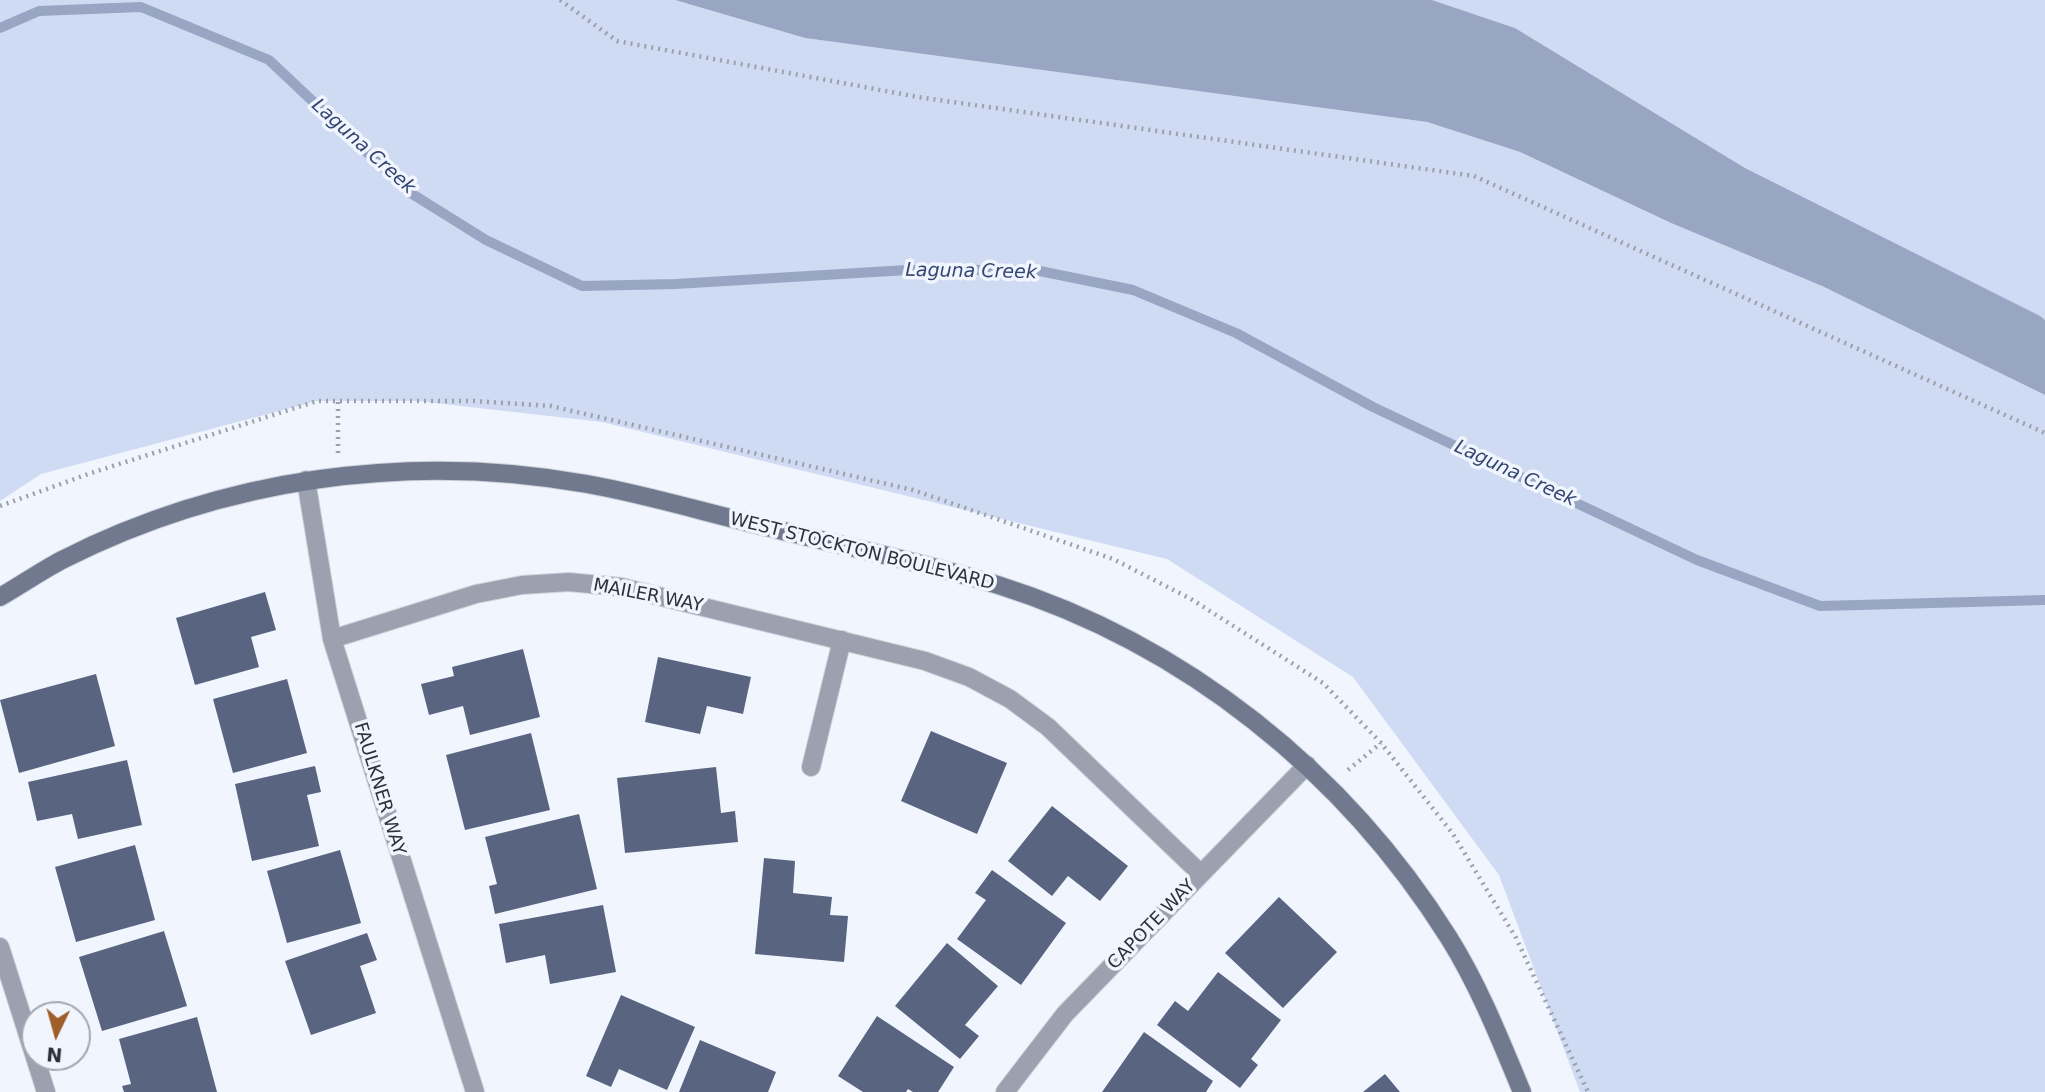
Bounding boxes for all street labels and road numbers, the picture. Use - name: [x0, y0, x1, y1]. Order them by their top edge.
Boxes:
- street label: WEST STOCKTON BOULEVARD: [728, 509, 996, 595]
- street label: MAILER WAY: [591, 575, 705, 617]
- street label: FAULKNER WAY: [349, 720, 409, 858]
- street label: CAPOTE WAY: [1104, 876, 1200, 974]

